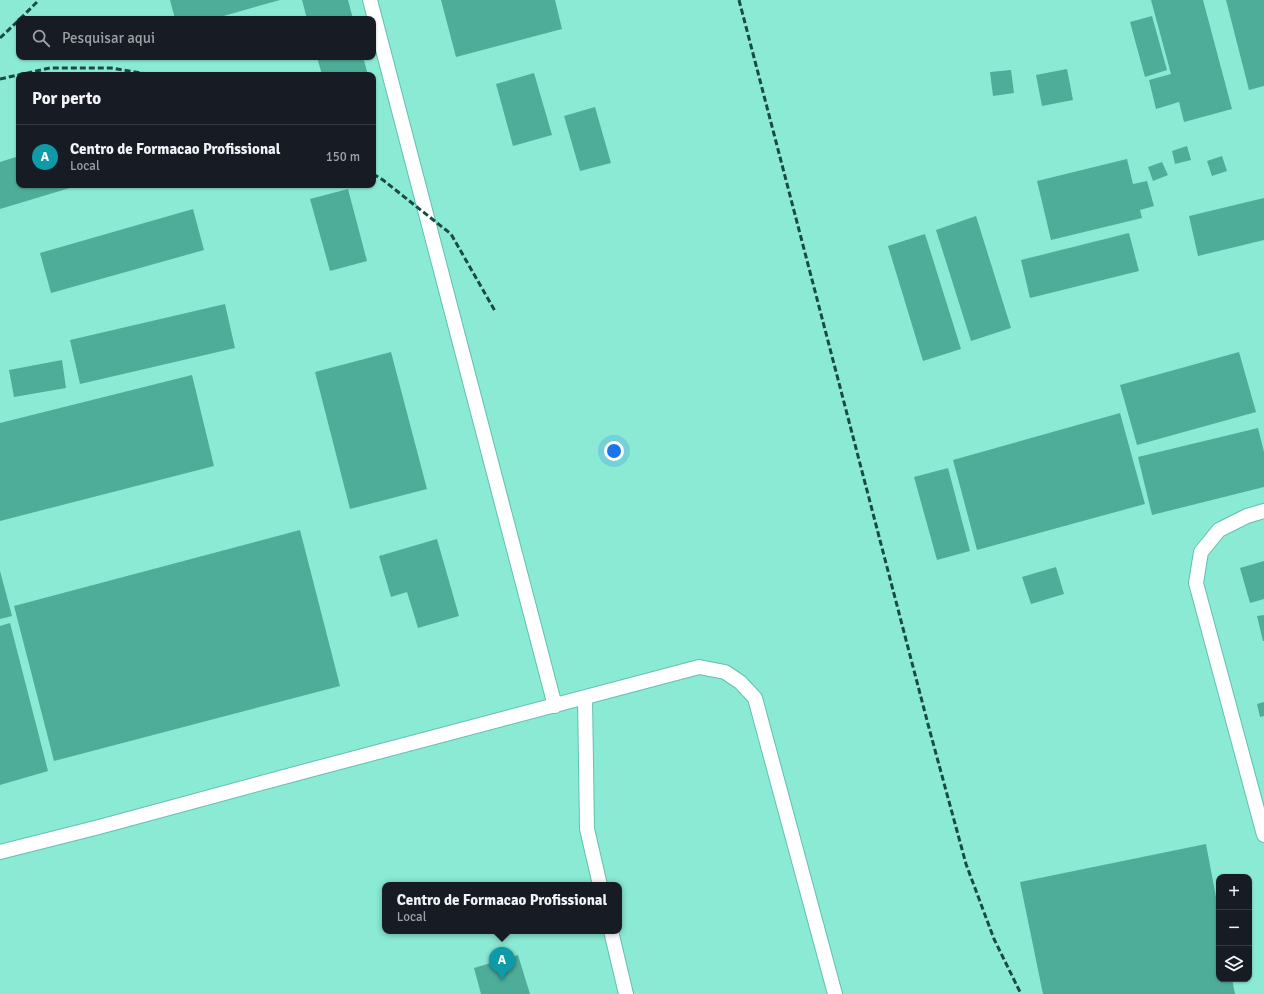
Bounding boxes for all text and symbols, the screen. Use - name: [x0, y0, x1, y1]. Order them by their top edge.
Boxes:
- search box: [16, 16, 376, 60]
- icon: search: [30, 27, 52, 49]
- text: Pesquisar aqui: [62, 29, 155, 47]
- text: Por perto: [32, 88, 101, 109]
- text: Centro de Formacao Profissional: [70, 140, 280, 158]
- text: A: [41, 149, 49, 165]
- text: 150 m: [326, 149, 360, 165]
- text: Local: [70, 158, 100, 174]
- your location: [604, 441, 624, 461]
- map controls: [1216, 874, 1252, 982]
- button: +: [1216, 874, 1252, 910]
- popup: [382, 882, 622, 934]
- text: Centro de Formacao Profissional: [397, 891, 607, 909]
- text: Local: [397, 909, 427, 925]
- button: −: [1216, 910, 1252, 946]
- button: layers: [1216, 946, 1252, 982]
- pin: A: [489, 947, 515, 980]

